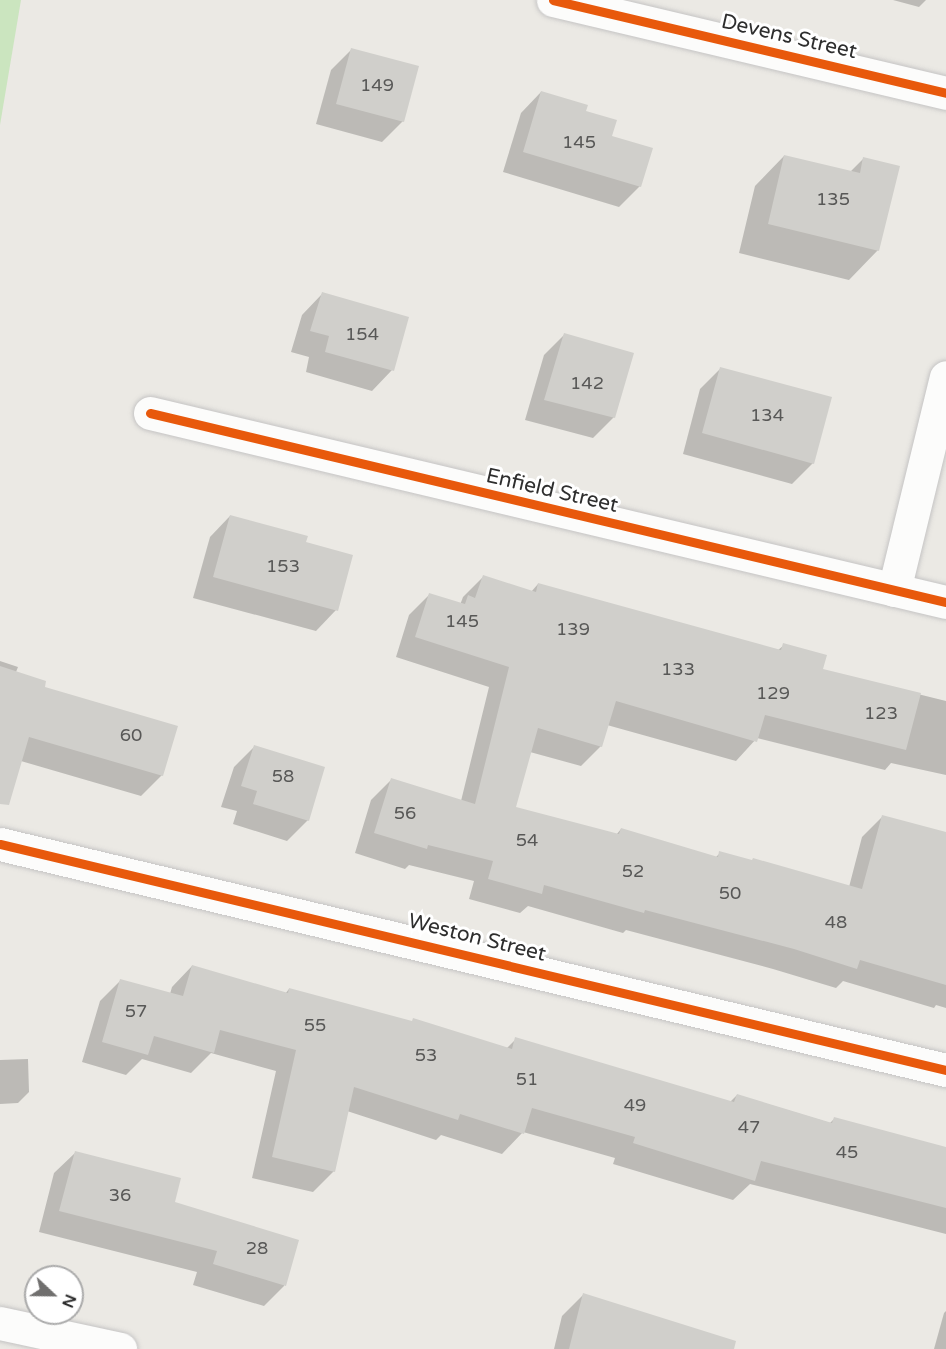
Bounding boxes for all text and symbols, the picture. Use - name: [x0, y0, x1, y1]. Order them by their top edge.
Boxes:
- street label: Devens Street: [719, 9, 859, 65]
- house number: 149: [360, 74, 394, 96]
- house number: 145: [562, 131, 596, 153]
- house number: 135: [816, 188, 850, 210]
- house number: 154: [345, 323, 379, 345]
- house number: 142: [570, 372, 604, 394]
- house number: 134: [750, 404, 784, 426]
- street label: Enfield Street: [483, 464, 621, 518]
- house number: 153: [266, 555, 300, 577]
- house number: 145: [445, 610, 479, 632]
- house number: 139: [556, 618, 590, 640]
- house number: 133: [661, 658, 695, 680]
- house number: 129: [756, 682, 790, 704]
- house number: 123: [864, 702, 898, 724]
- house number: 60: [120, 724, 142, 746]
- house number: 58: [272, 765, 294, 787]
- house number: 56: [394, 802, 416, 824]
- house number: 54: [516, 829, 538, 851]
- house number: 52: [622, 860, 644, 882]
- house number: 50: [719, 882, 741, 904]
- street label: Weston Street: [406, 909, 548, 967]
- house number: 48: [825, 911, 847, 933]
- house number: 57: [125, 1000, 147, 1022]
- house number: 55: [304, 1014, 326, 1036]
- house number: 53: [415, 1044, 437, 1066]
- house number: 51: [516, 1068, 538, 1090]
- house number: 49: [624, 1094, 646, 1116]
- house number: 47: [738, 1116, 760, 1138]
- house number: 45: [836, 1141, 858, 1163]
- house number: 36: [109, 1184, 131, 1206]
- house number: 28: [246, 1237, 268, 1259]
- north arrow: [24, 1265, 84, 1325]
- text: N: [57, 1291, 81, 1311]

